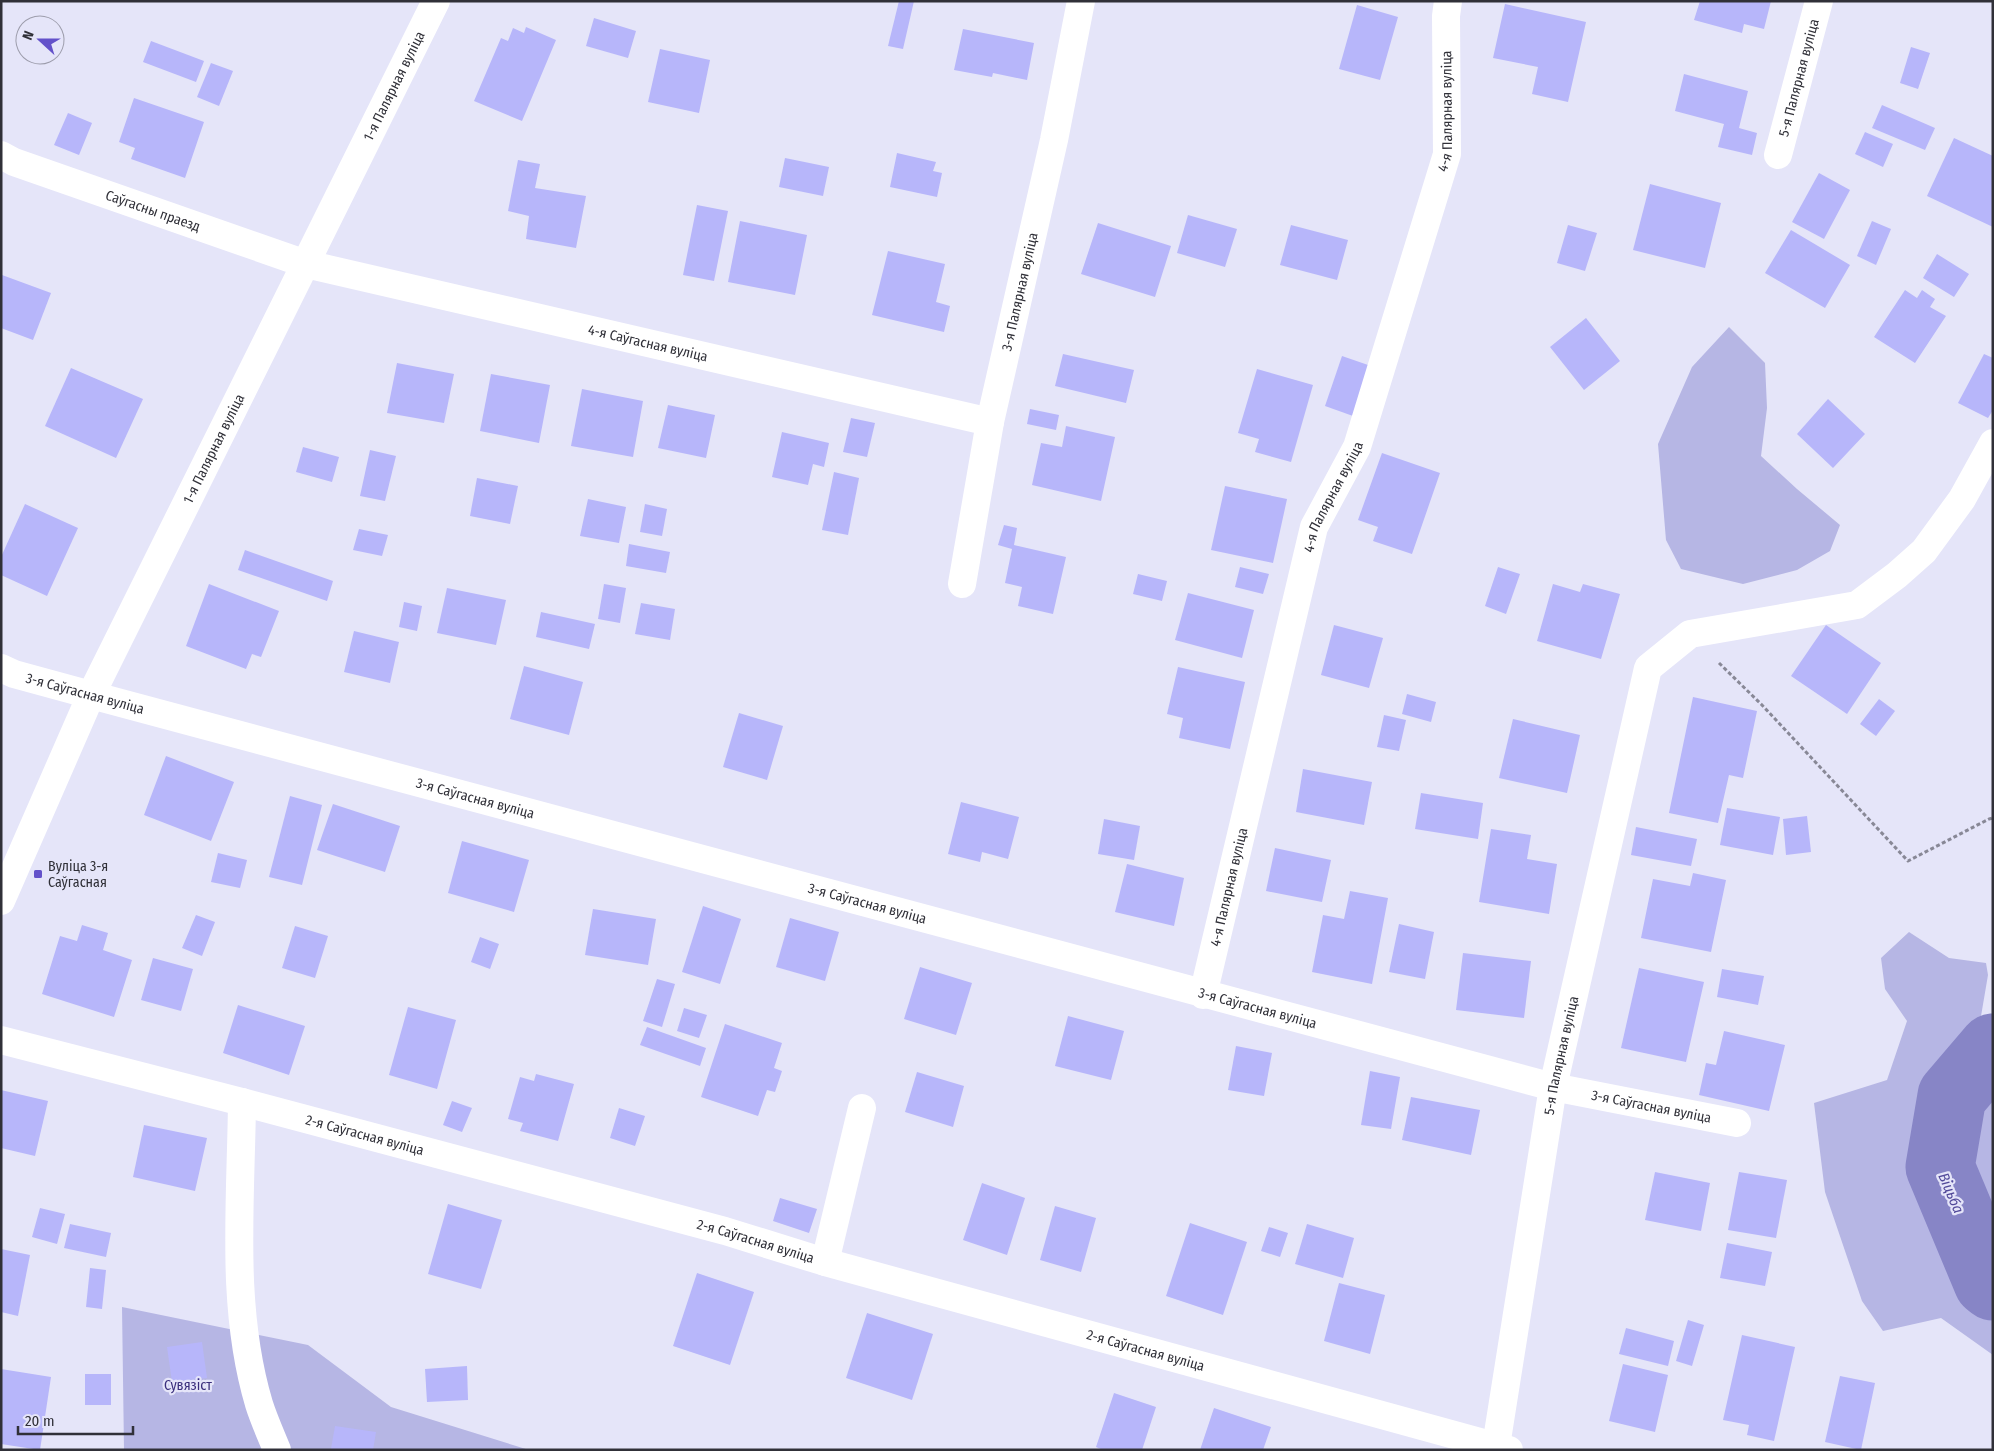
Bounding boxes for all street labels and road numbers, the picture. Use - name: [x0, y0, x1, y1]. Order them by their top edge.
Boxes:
- street label: 5-я Палярная вуліца: [1775, 17, 1822, 138]
- street label: 1-я Палярная вуліца: [359, 28, 428, 144]
- street label: 4-я Палярная вуліца: [1434, 50, 1455, 174]
- street label: Саўгасны праезд: [103, 186, 203, 235]
- street label: 3-я Палярная вуліца: [998, 231, 1041, 353]
- street label: 4-я Саўгасная вуліца: [586, 321, 710, 365]
- street label: 1-я Палярная вуліца: [179, 391, 248, 506]
- street label: 4-я Палярная вуліца: [1300, 440, 1367, 554]
- street label: 3-я Саўгасная вуліца: [24, 669, 146, 717]
- street label: 3-я Саўгасная вуліца: [414, 774, 536, 822]
- street label: 4-я Палярная вуліца: [1206, 826, 1251, 948]
- street label: 3-я Саўгасная вуліца: [806, 879, 929, 927]
- street label: 3-я Саўгасная вуліца: [1197, 984, 1319, 1032]
- street label: 5-я Палярная вуліца: [1540, 994, 1582, 1116]
- street label: 3-я Саўгасная вуліца: [1590, 1086, 1713, 1126]
- street label: 2-я Саўгасная вуліца: [304, 1111, 426, 1159]
- street label: 2-я Саўгасная вуліца: [695, 1215, 817, 1267]
- street label: 2-я Саўгасная вуліца: [1085, 1326, 1207, 1374]

